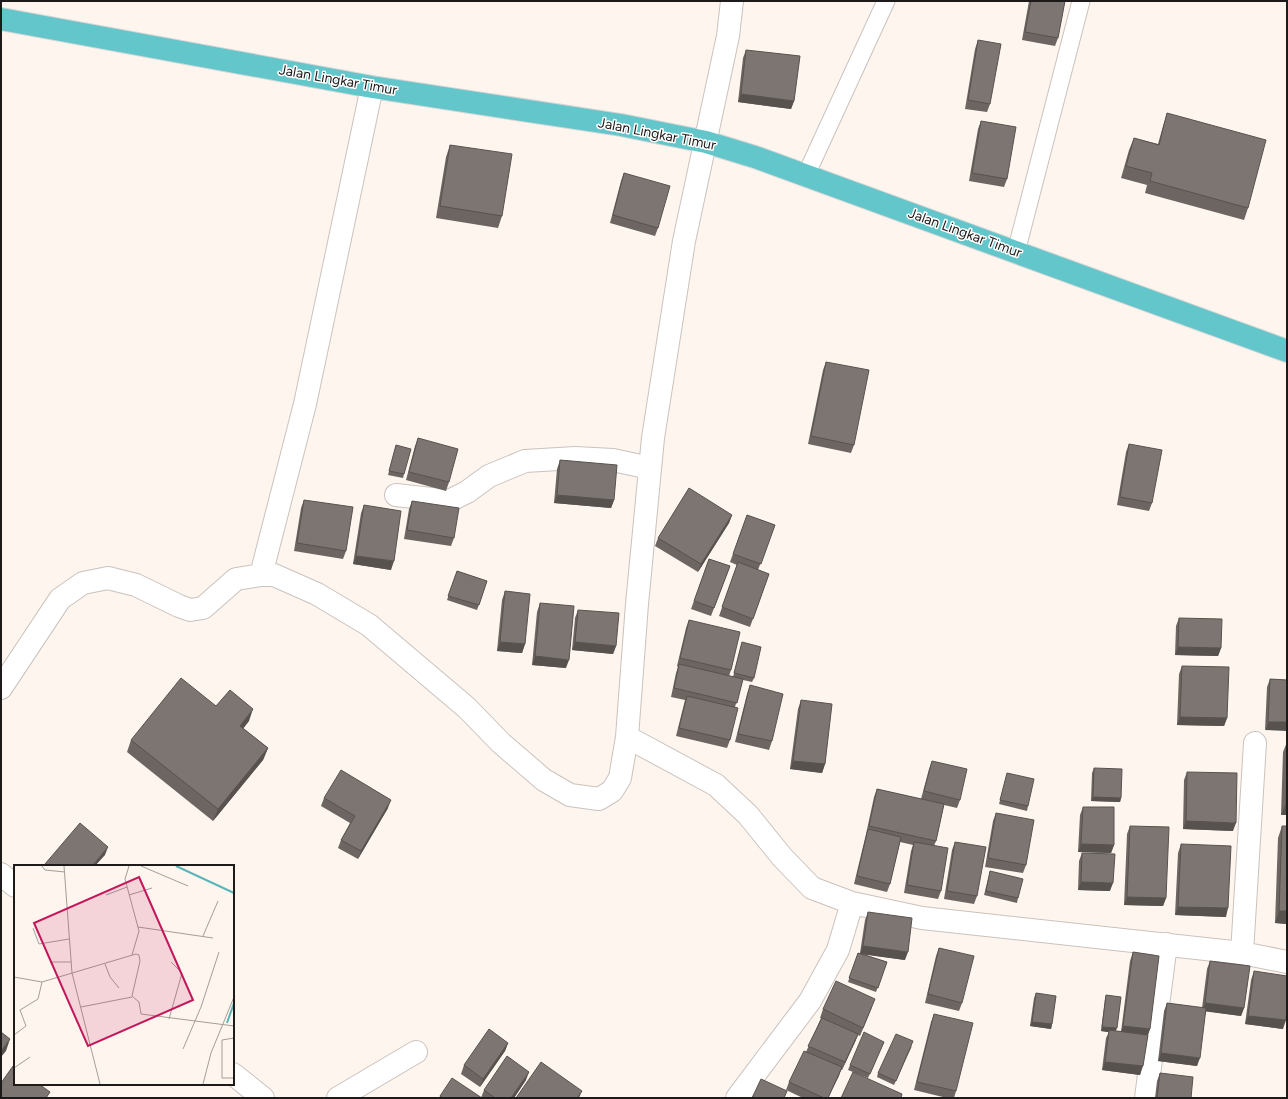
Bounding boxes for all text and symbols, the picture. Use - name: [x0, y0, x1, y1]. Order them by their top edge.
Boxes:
- street label: Jalan Lingkar Timur: [278, 61, 399, 99]
- street label: Jalan Lingkar Timur: [597, 114, 718, 154]
- street label: Jalan Lingkar Timur: [906, 205, 1024, 262]
- inset map: [14, 865, 234, 1085]

